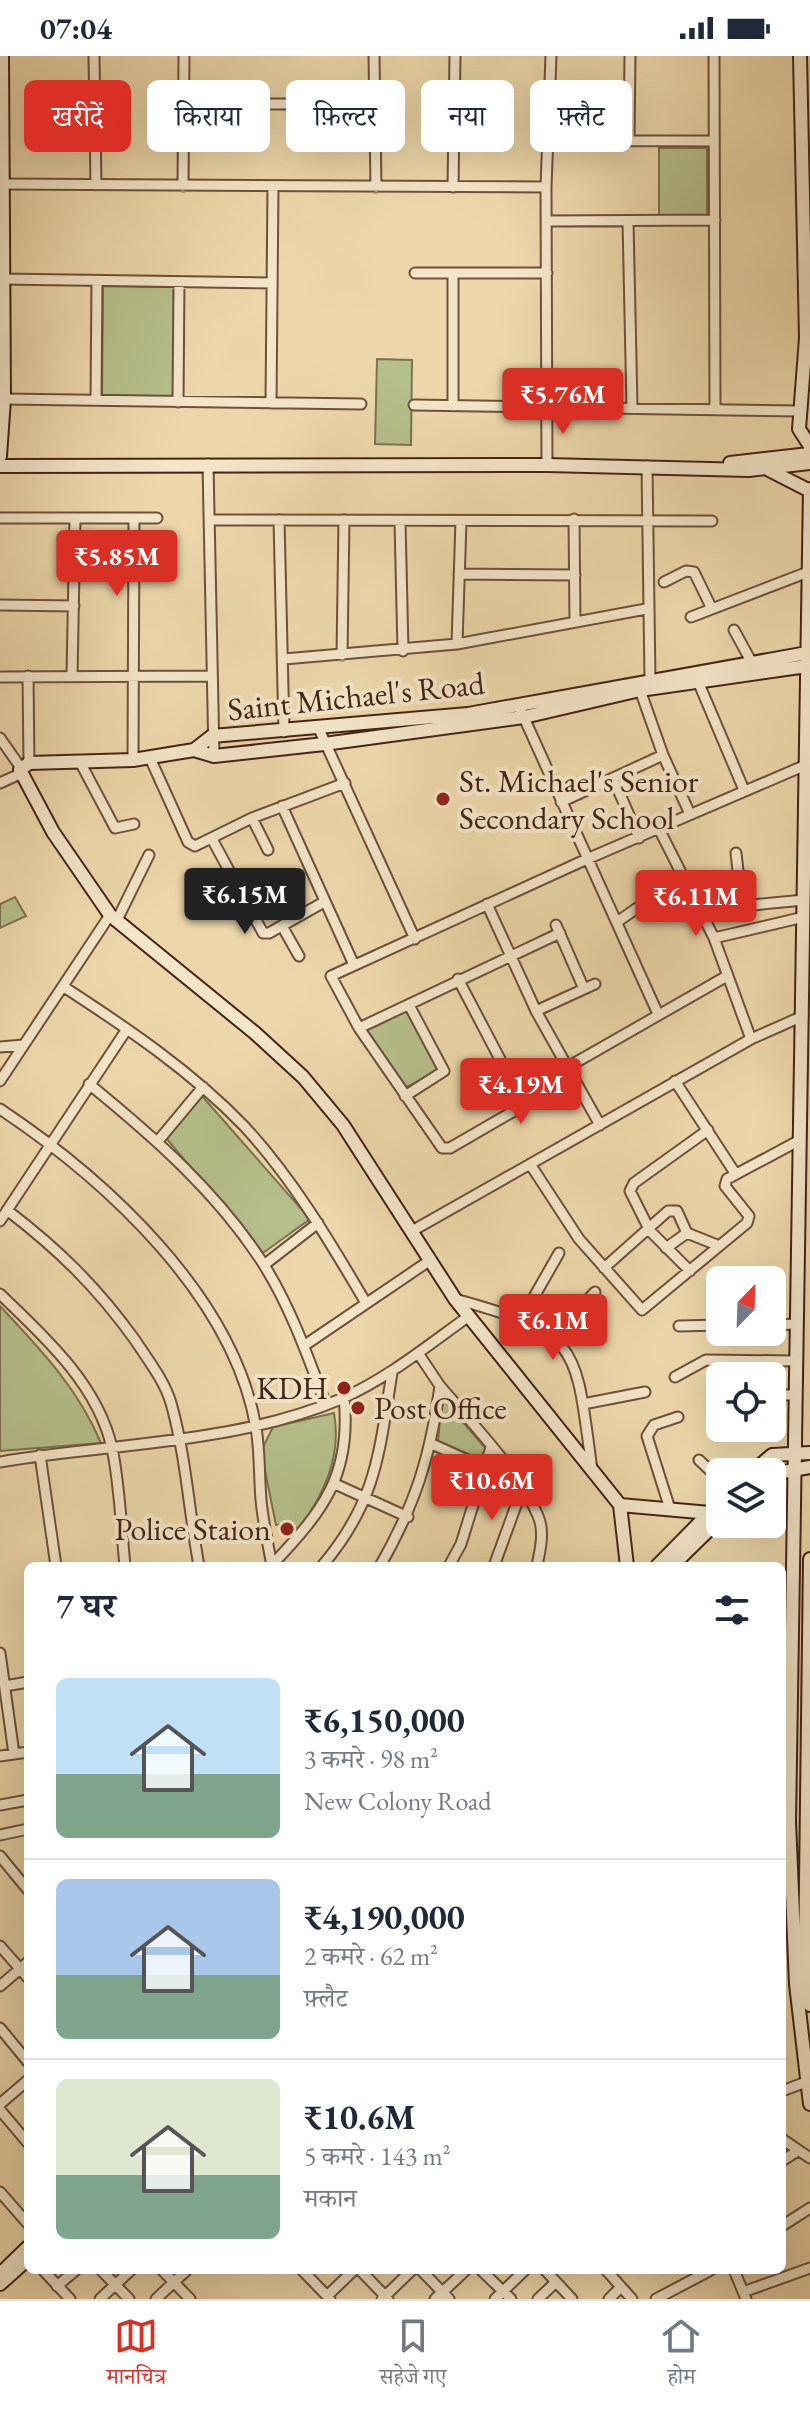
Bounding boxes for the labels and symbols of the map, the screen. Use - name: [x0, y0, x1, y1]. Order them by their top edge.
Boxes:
- pin: ₹5.76M: [498, 368, 628, 436]
- pin: ₹5.85M: [52, 530, 182, 598]
- street label: Saint Michael's Road: [225, 662, 487, 730]
- place label: St. Michael's Senior Secondary School: [459, 760, 699, 839]
- marker: St. Michael's Senior Secondary School: [434, 790, 452, 808]
- pin: ₹6.15M: [180, 868, 310, 936]
- pin: ₹6.11M: [631, 870, 761, 938]
- pin: ₹4.19M: [456, 1058, 586, 1126]
- north arrow: [706, 1266, 786, 1346]
- pin: ₹6.1M: [497, 1294, 609, 1362]
- place label: KDH: [256, 1367, 328, 1409]
- marker: KDH: [335, 1379, 353, 1397]
- place label: Post Office: [374, 1387, 507, 1429]
- marker: Post Office: [349, 1399, 367, 1417]
- pin: ₹10.6M: [427, 1454, 557, 1522]
- place label: Police Staion: [115, 1508, 271, 1550]
- marker: Police Staion: [278, 1520, 296, 1538]

